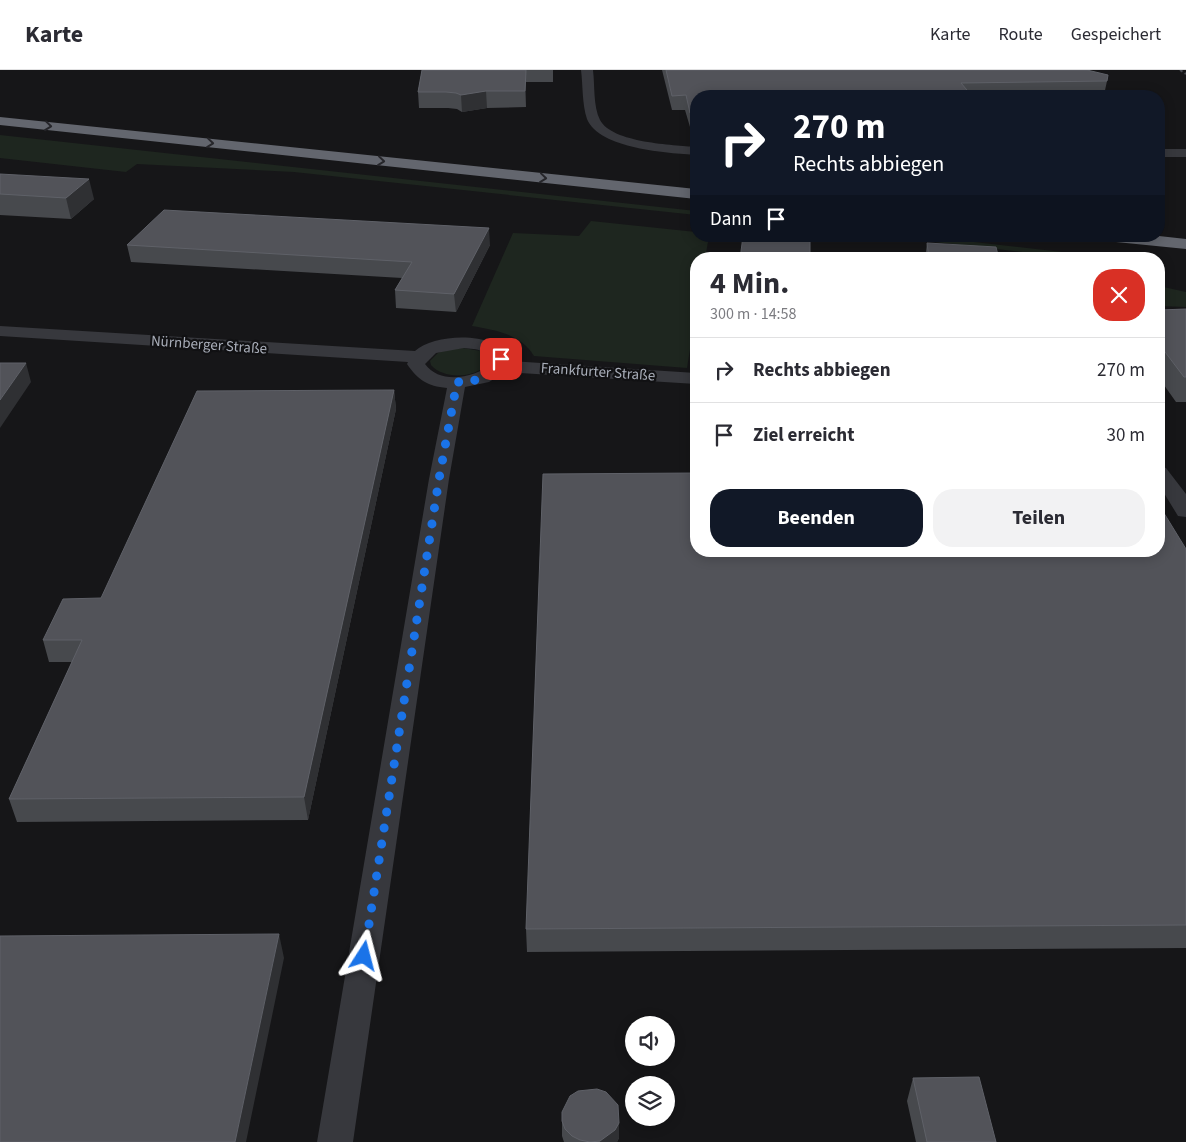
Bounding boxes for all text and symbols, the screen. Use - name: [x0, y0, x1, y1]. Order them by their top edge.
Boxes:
- text: Karte: [25, 17, 83, 52]
- text: Karte: [930, 22, 970, 47]
- text: Route: [998, 22, 1043, 47]
- text: Gespeichert: [1071, 22, 1161, 47]
- text: 270 m: [793, 102, 885, 152]
- icon: right: [710, 110, 775, 175]
- one-way arrow: [45, 120, 53, 131]
- one-way arrow: [206, 137, 214, 148]
- text: Rechts abbiegen: [793, 148, 944, 180]
- one-way arrow: [378, 155, 386, 166]
- one-way arrow: [539, 172, 547, 183]
- icon: arrive: [762, 205, 790, 233]
- text: Dann: [710, 206, 752, 233]
- text: 4 Min.: [710, 262, 789, 305]
- button: close: [1093, 269, 1145, 321]
- text: 300 m · 14:58: [710, 303, 797, 325]
- street label: Nürnberger Straße: [150, 330, 268, 360]
- pin: [480, 338, 522, 380]
- icon: arrive: [487, 345, 515, 373]
- icon: right: [710, 356, 738, 384]
- text: Rechts abbiegen: [753, 357, 891, 384]
- text: 270 m: [1097, 357, 1145, 384]
- street label: Frankfurter Straße: [540, 358, 656, 386]
- icon: arrive: [710, 421, 738, 449]
- text: Ziel erreicht: [753, 422, 854, 449]
- text: 30 m: [1107, 422, 1145, 449]
- button: Beenden: [710, 489, 923, 547]
- button: Teilen: [933, 489, 1145, 547]
- position arrow: [337, 929, 389, 981]
- map controls: [625, 1016, 675, 1126]
- button: sound: [625, 1016, 675, 1066]
- button: layers: [625, 1076, 675, 1126]

